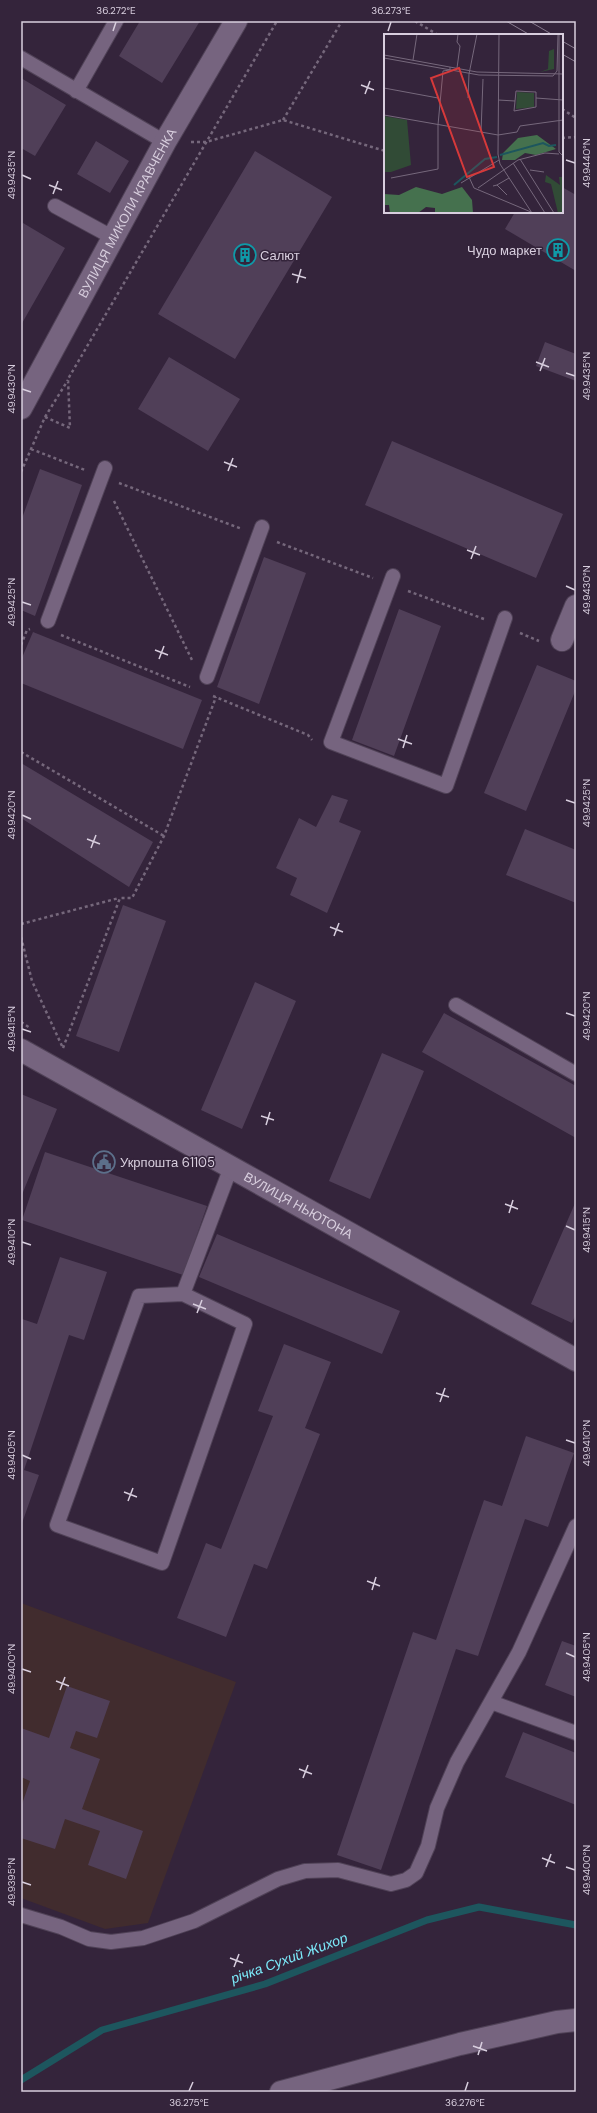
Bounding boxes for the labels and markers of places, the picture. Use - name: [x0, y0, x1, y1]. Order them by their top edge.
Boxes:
- building icon: Чудо маркет: [545, 237, 571, 263]
- building icon: Салют: [232, 242, 258, 268]
- place label: Чудо маркет: [467, 242, 542, 259]
- place label: Салют: [260, 247, 300, 264]
- public building icon: Укрпошта 61105: [91, 1149, 117, 1175]
- place label: Укрпошта 61105: [120, 1154, 215, 1171]

